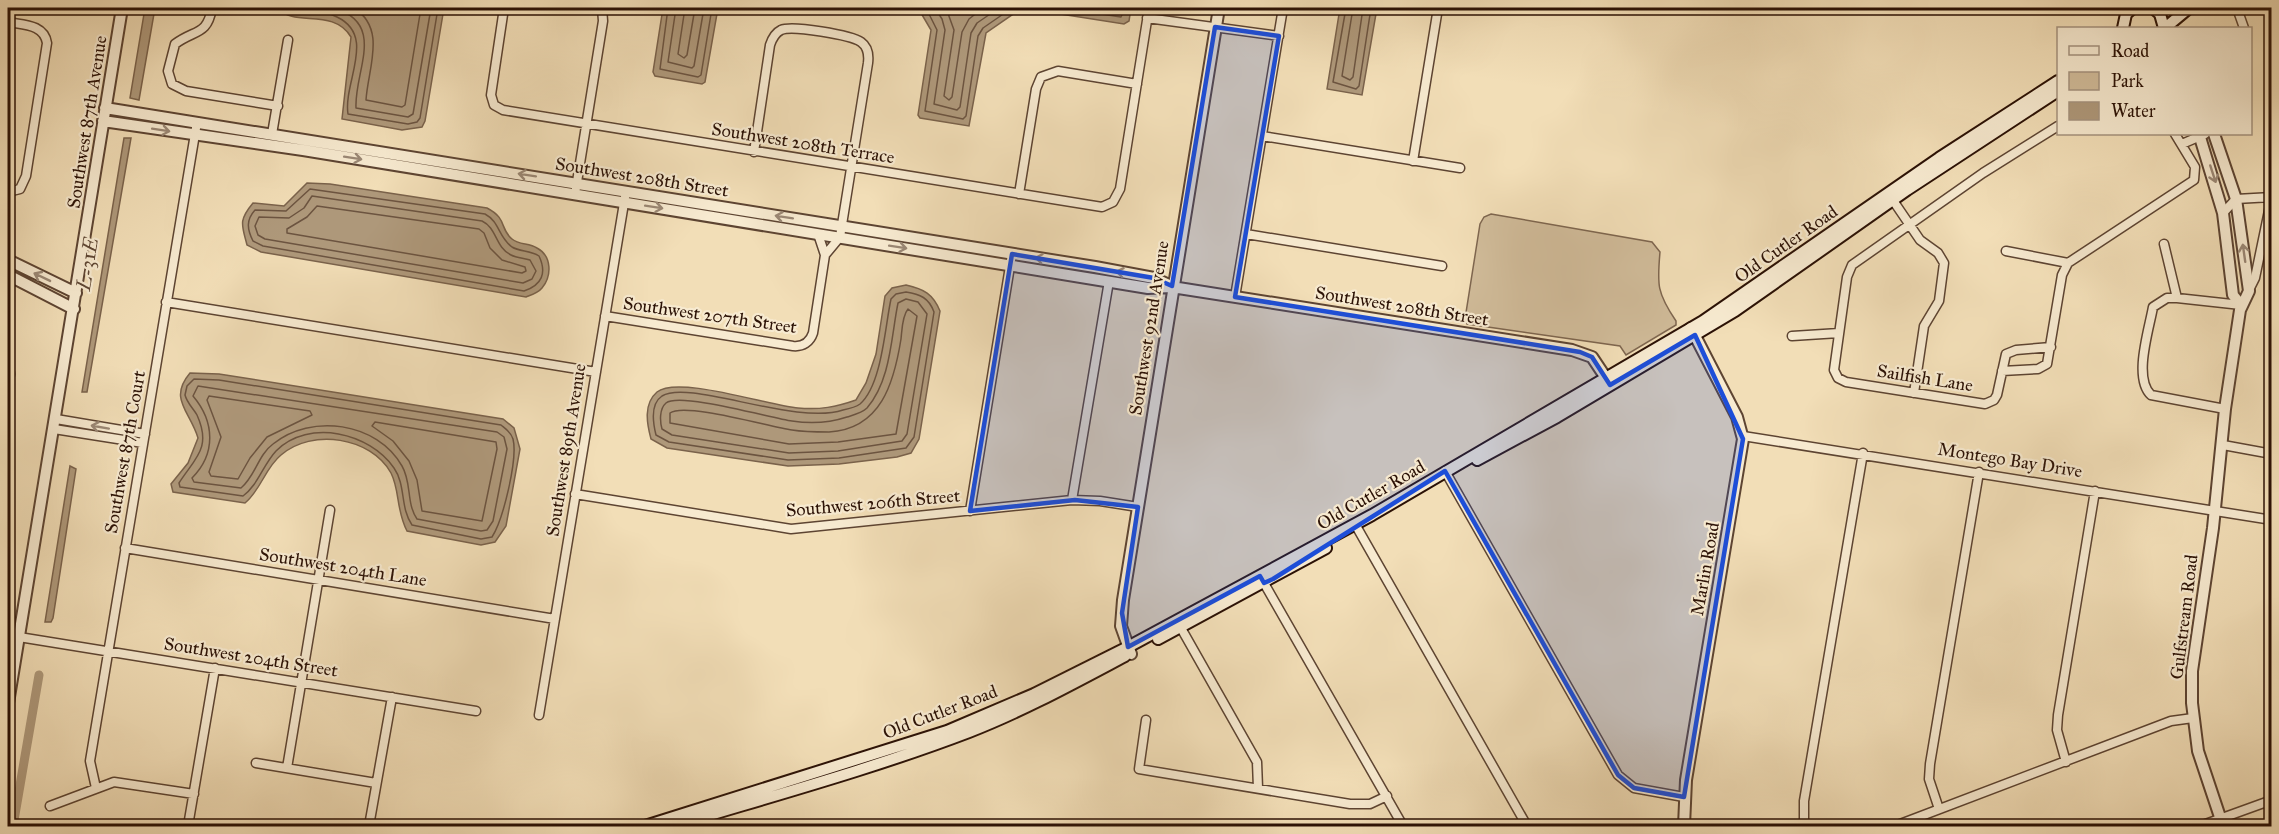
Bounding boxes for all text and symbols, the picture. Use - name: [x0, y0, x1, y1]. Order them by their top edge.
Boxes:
- legend: [2057, 27, 2252, 135]
- street label: Southwest 87th Avenue: [62, 34, 112, 210]
- text: Road: [2111, 40, 2149, 62]
- text: Park: [2111, 70, 2144, 92]
- text: Water: [2111, 100, 2156, 122]
- street label: Southwest 208th Terrace: [710, 118, 896, 168]
- one-way arrow: [150, 125, 170, 136]
- street label: Southwest 208th Street: [554, 152, 731, 202]
- one-way arrow: [343, 153, 363, 164]
- one-way arrow: [2208, 164, 2219, 183]
- one-way arrow: [518, 170, 537, 181]
- street label: Old Cutler Road: [1730, 200, 1842, 288]
- one-way arrow: [643, 202, 663, 213]
- one-way arrow: [775, 211, 795, 222]
- water label: L-31E: [71, 235, 103, 293]
- street label: Southwest 92nd Avenue: [1124, 239, 1174, 417]
- one-way arrow: [888, 241, 908, 252]
- one-way arrow: [2238, 244, 2249, 263]
- one-way arrow: [1034, 253, 1054, 264]
- one-way arrow: [1115, 267, 1135, 278]
- one-way arrow: [33, 270, 51, 282]
- street label: Southwest 208th Street: [1314, 281, 1491, 331]
- street label: Southwest 207th Street: [622, 292, 799, 338]
- street label: Sailfish Lane: [1875, 360, 1975, 396]
- street label: Southwest 89th Avenue: [541, 362, 591, 538]
- street label: Southwest 87th Court: [100, 368, 150, 535]
- one-way arrow: [91, 421, 110, 432]
- street label: Montego Bay Drive: [1936, 438, 2084, 483]
- street label: Old Cutler Road: [1313, 455, 1429, 535]
- street label: Southwest 206th Street: [785, 484, 962, 522]
- street label: Marlin Road: [1686, 521, 1724, 617]
- street label: Southwest 204th Lane: [258, 543, 428, 591]
- street label: Gulfstream Road: [2165, 553, 2203, 681]
- street label: Southwest 204th Street: [163, 632, 340, 682]
- street label: Old Cutler Road: [880, 680, 1000, 744]

